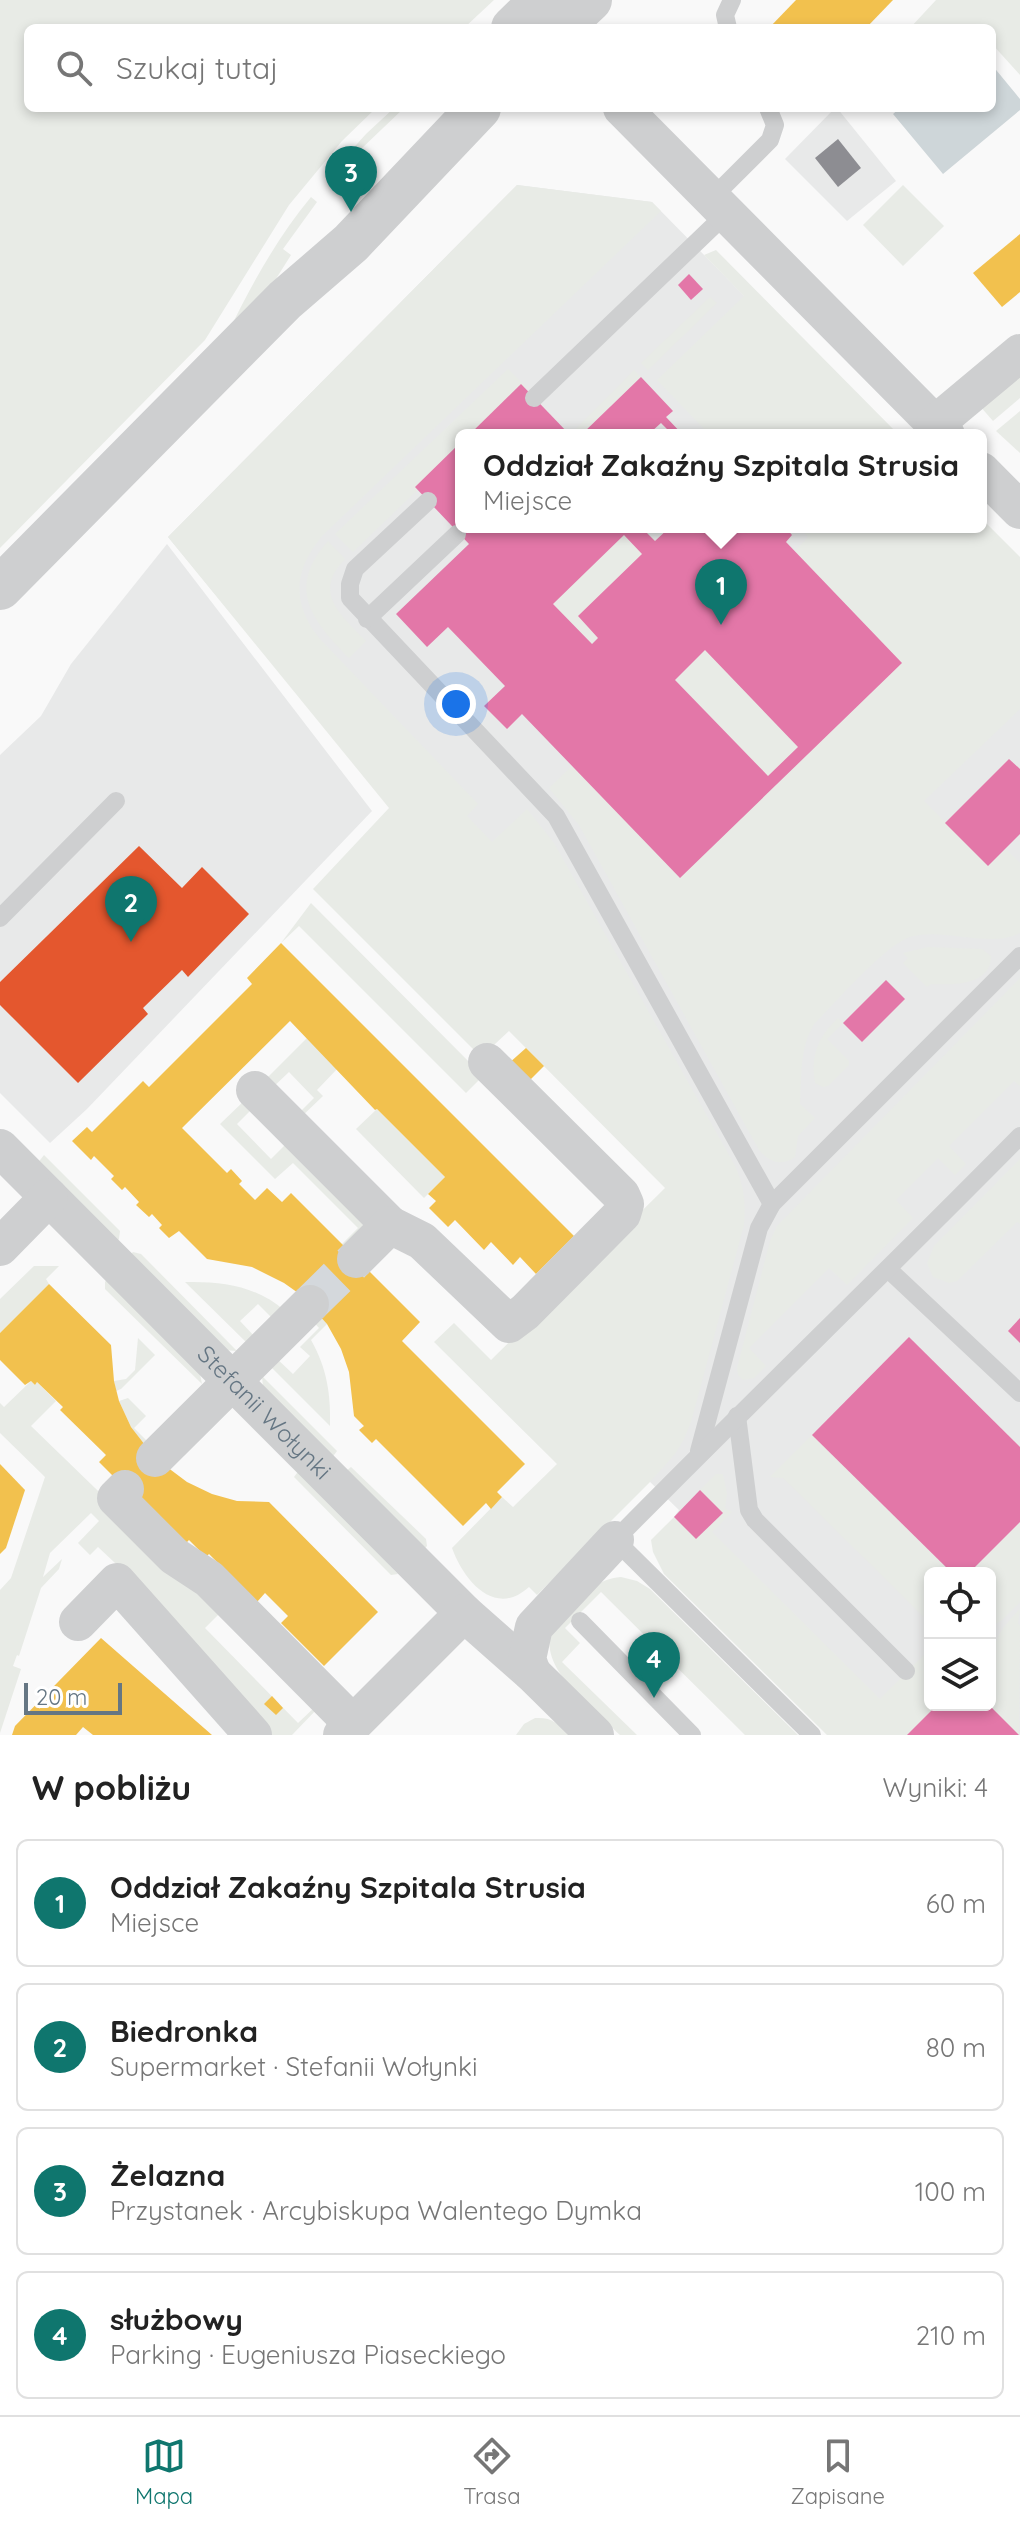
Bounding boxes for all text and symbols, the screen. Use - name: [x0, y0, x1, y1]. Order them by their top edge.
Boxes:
- search box: [24, 24, 996, 112]
- icon: search: [52, 46, 96, 90]
- text: Szukaj tutaj: [116, 49, 278, 87]
- pin: 3: [325, 146, 377, 212]
- popup: [455, 429, 987, 533]
- text: Oddział Zakaźny Szpitala Strusia: [483, 446, 959, 484]
- text: Miejsce: [483, 484, 572, 517]
- pin: 1: [695, 559, 747, 625]
- your location: [436, 684, 476, 724]
- pin: 2: [105, 876, 157, 942]
- street label: Stefanii Wołynki: [192, 1339, 338, 1485]
- map controls: [924, 1567, 996, 1711]
- button: locate: [924, 1567, 996, 1639]
- pin: 4: [628, 1632, 680, 1698]
- button: layers: [924, 1639, 996, 1711]
- scale bar: [24, 1679, 122, 1715]
- text: 20 m: [36, 1683, 87, 1711]
- text: W pobliżu: [32, 1766, 191, 1809]
- text: Wyniki: 4: [882, 1771, 988, 1804]
- text: Oddział Zakaźny Szpitala Strusia: [110, 1868, 586, 1906]
- text: 1: [55, 1887, 65, 1920]
- text: 60 m: [926, 1887, 986, 1920]
- text: Miejsce: [110, 1906, 199, 1939]
- text: Biedronka: [110, 2012, 258, 2050]
- text: 2: [53, 2031, 67, 2064]
- text: 80 m: [926, 2031, 986, 2064]
- text: Supermarket · Stefanii Wołynki: [110, 2050, 478, 2083]
- text: Żelazna: [110, 2156, 225, 2194]
- text: 3: [53, 2175, 67, 2208]
- text: 100 m: [915, 2175, 986, 2208]
- text: Przystanek · Arcybiskupa Walentego Dymka: [110, 2194, 642, 2227]
- text: służbowy: [110, 2300, 243, 2338]
- text: 4: [52, 2319, 68, 2352]
- text: 210 m: [916, 2319, 986, 2352]
- text: Parking · Eugeniusza Piaseckiego: [110, 2338, 506, 2371]
- tab: Mapa: [135, 2434, 193, 2510]
- tab: Trasa: [463, 2434, 521, 2510]
- tab: Zapisane: [790, 2434, 885, 2510]

